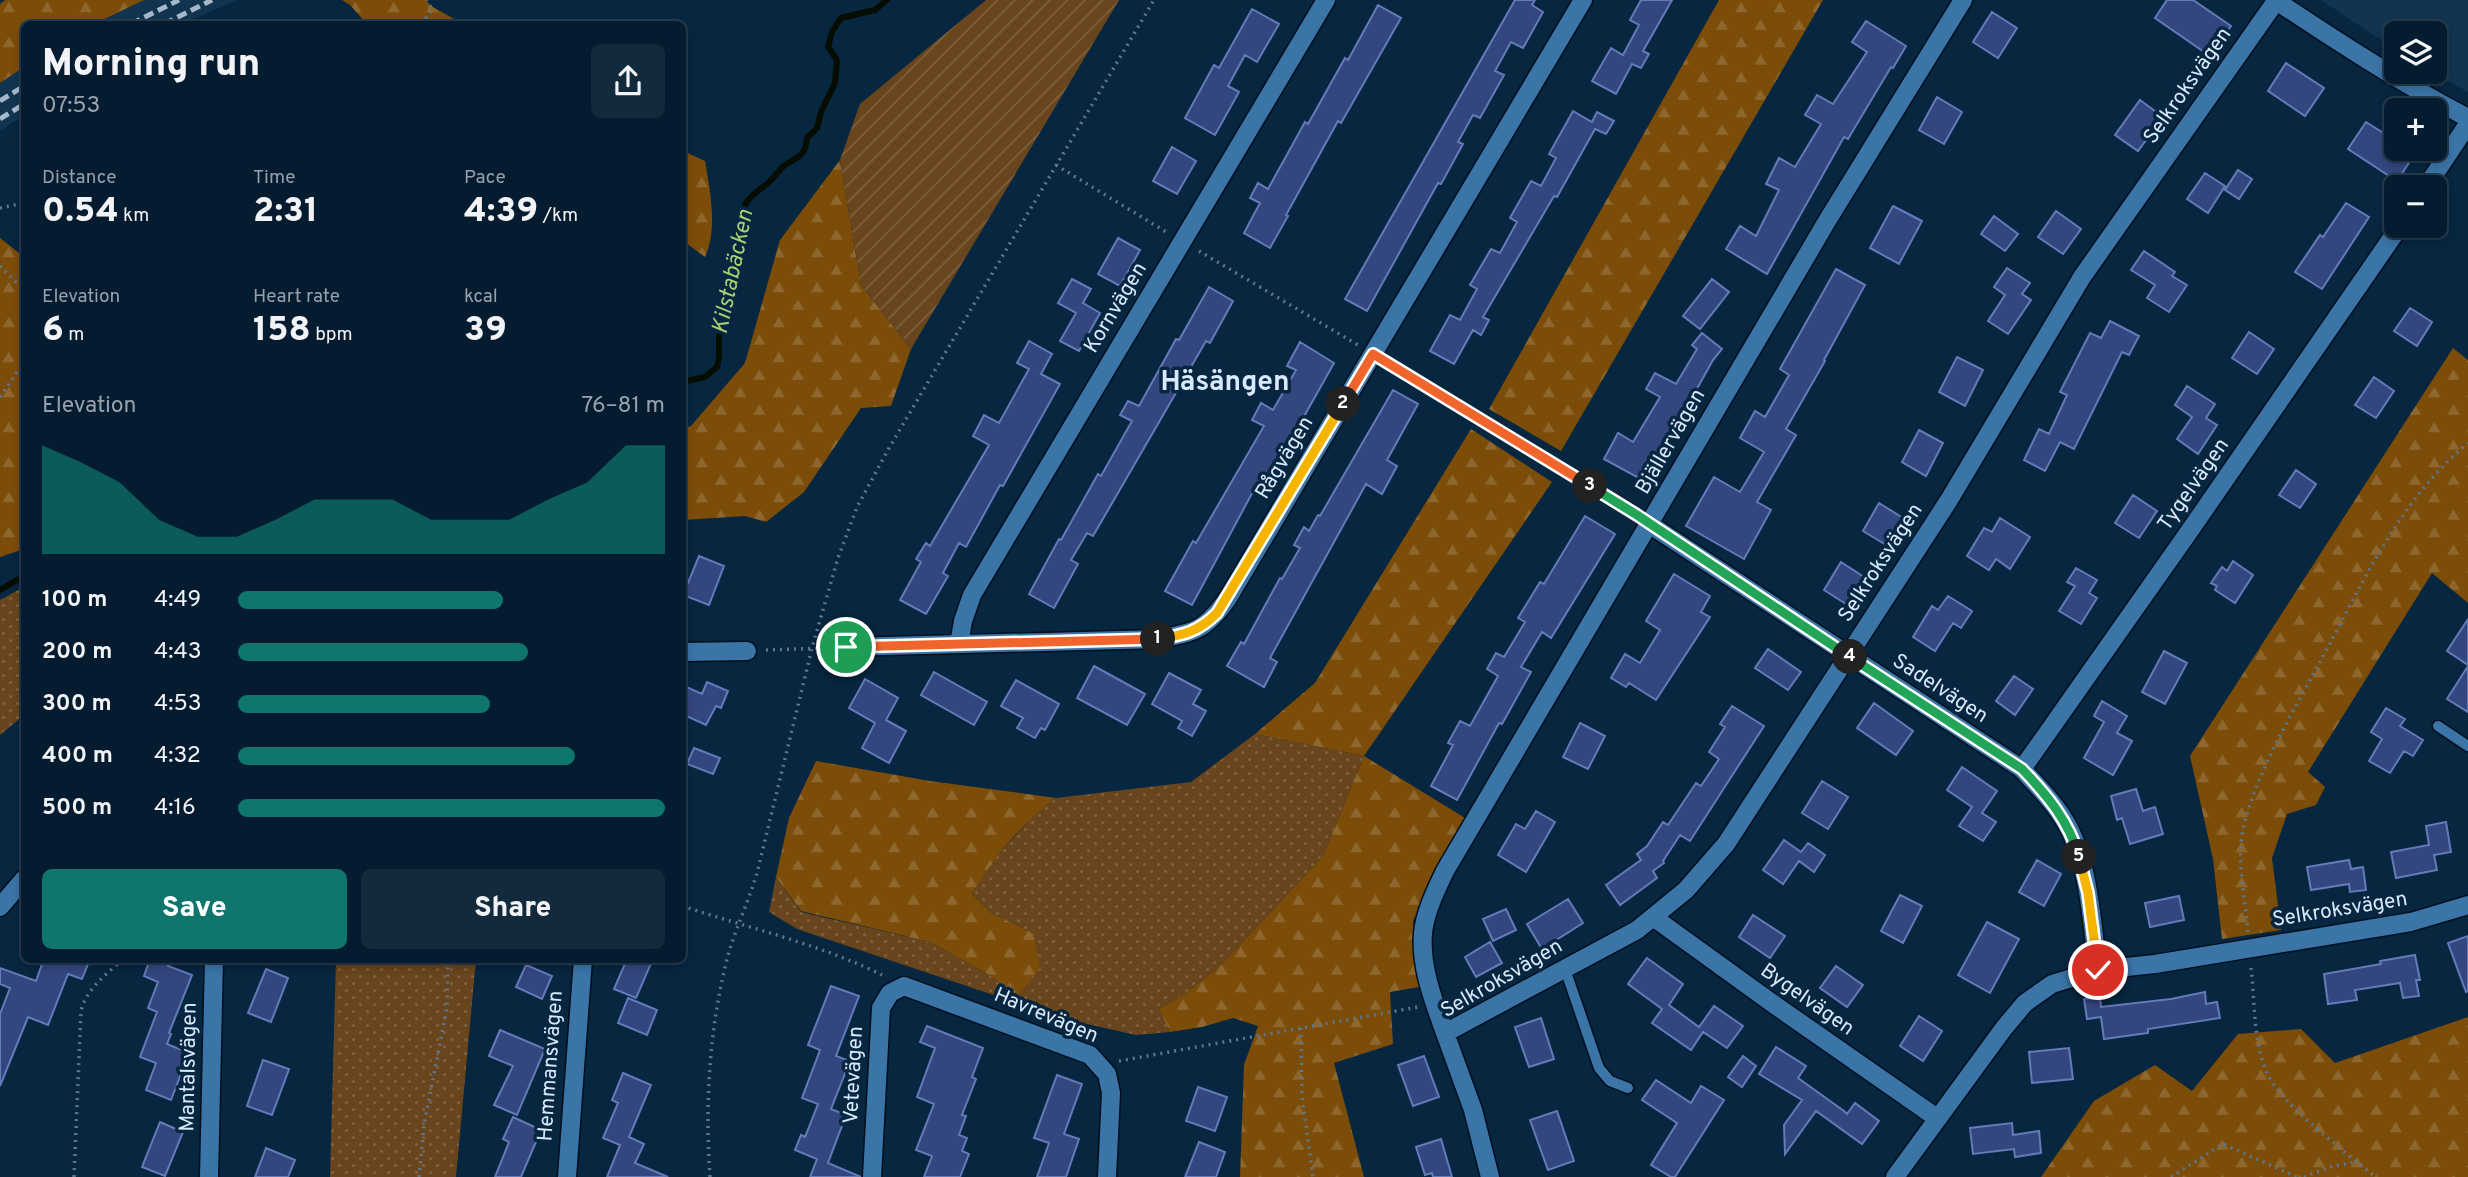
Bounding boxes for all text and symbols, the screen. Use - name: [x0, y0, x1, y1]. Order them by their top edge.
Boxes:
- map controls: [2384, 21, 2447, 238]
- button: layers: [2384, 21, 2447, 84]
- street label: Selkroksvägen: [2138, 22, 2238, 150]
- text: Morning run: [42, 41, 260, 90]
- button: share: [591, 44, 665, 118]
- text: 07:53: [42, 92, 100, 121]
- button: +: [2384, 98, 2447, 161]
- text: Distance: [42, 166, 117, 190]
- text: Time: [253, 166, 296, 190]
- text: Pace: [464, 166, 506, 190]
- button: −: [2384, 175, 2447, 238]
- text: 0.54: [42, 190, 119, 234]
- text: 2:31: [253, 190, 318, 234]
- text: 4:39: [464, 190, 538, 234]
- text: km: [119, 204, 149, 228]
- text: /km: [538, 204, 578, 228]
- water label: Kilstabäcken: [707, 207, 761, 337]
- street label: Kornvägen: [1078, 258, 1154, 358]
- text: Elevation: [42, 285, 120, 309]
- text: Heart rate: [253, 285, 340, 309]
- text: kcal: [464, 285, 498, 309]
- text: 6: [42, 309, 64, 353]
- text: 158: [253, 309, 311, 353]
- text: 39: [464, 309, 507, 353]
- text: m: [64, 323, 84, 347]
- text: bpm: [311, 323, 353, 347]
- district label: Häsängen: [1161, 365, 1289, 401]
- street label: Bjällervägen: [1630, 384, 1712, 500]
- pin: 2: [1326, 386, 1360, 422]
- text: 2: [1337, 391, 1348, 415]
- text: Elevation: [42, 392, 137, 421]
- text: 76–81 m: [581, 392, 665, 421]
- street label: Rågvägen: [1250, 412, 1320, 504]
- street label: Tygelvägen: [2152, 433, 2236, 537]
- pin: 3: [1572, 468, 1608, 504]
- text: 3: [1584, 473, 1595, 497]
- street label: Selkroksvägen: [1833, 498, 1929, 628]
- text: 100 m: [42, 586, 107, 615]
- text: 4:49: [154, 586, 201, 615]
- pin: [816, 617, 876, 677]
- pin: 1: [1140, 622, 1176, 656]
- text: 1: [1154, 626, 1161, 650]
- icon: arrive: [827, 628, 865, 666]
- text: 200 m: [42, 638, 112, 667]
- text: 4:43: [154, 638, 202, 667]
- pin: 4: [1832, 640, 1868, 674]
- text: 4: [1843, 644, 1856, 668]
- street label: Sadelvägen: [1887, 648, 1993, 730]
- text: 300 m: [42, 690, 112, 719]
- text: 4:53: [154, 690, 202, 719]
- text: 400 m: [42, 742, 113, 771]
- text: 4:32: [154, 742, 201, 771]
- text: 500 m: [42, 794, 112, 823]
- text: 4:16: [154, 794, 196, 823]
- pin: 5: [2062, 840, 2096, 874]
- text: 5: [2073, 844, 2084, 868]
- button: Save: [42, 869, 347, 949]
- button: Share: [361, 869, 665, 949]
- street label: Selkroksvägen: [2271, 886, 2409, 934]
- street label: Selkroksvägen: [1436, 933, 1568, 1025]
- pin: [2068, 940, 2128, 1000]
- icon: check: [2079, 951, 2117, 989]
- street label: Bygelvägen: [1755, 958, 1859, 1042]
- street label: Havrevägen: [990, 982, 1102, 1050]
- street label: Hemmansvägen: [532, 990, 570, 1142]
- street label: Mantalsvägen: [174, 1002, 204, 1132]
- street label: Vetevägen: [838, 1025, 870, 1125]

